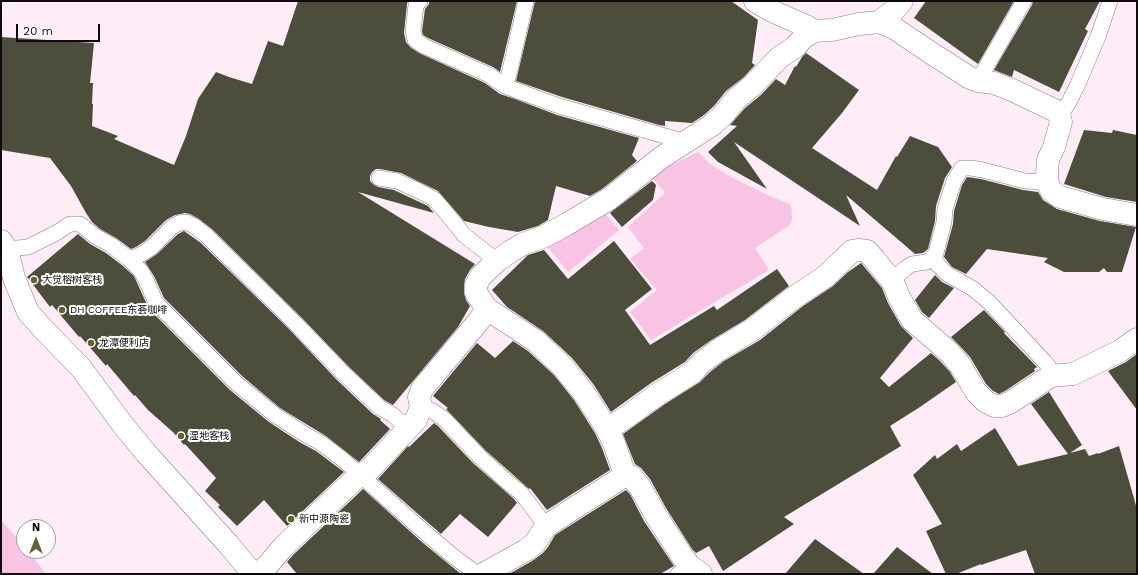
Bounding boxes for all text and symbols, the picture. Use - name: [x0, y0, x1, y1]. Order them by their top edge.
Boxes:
- scale bar: [18, 16, 102, 42]
- text: 20 m: [23, 24, 53, 38]
- place label: 大觉榕树客栈: [42, 274, 102, 286]
- marker: 大觉榕树客栈: [29, 275, 39, 285]
- place label: DH COFFEE东荟咖啡: [70, 304, 167, 316]
- marker: DH COFFEE东荟咖啡: [57, 305, 67, 315]
- place label: 龙潭便利店: [99, 337, 149, 349]
- marker: 龙潭便利店: [86, 338, 96, 348]
- place label: 湿地客栈: [189, 430, 229, 442]
- marker: 湿地客栈: [176, 431, 186, 441]
- place label: 新中源陶瓷: [299, 513, 349, 525]
- marker: 新中源陶瓷: [286, 514, 296, 524]
- north arrow: [16, 519, 56, 559]
- text: N: [32, 521, 40, 534]

